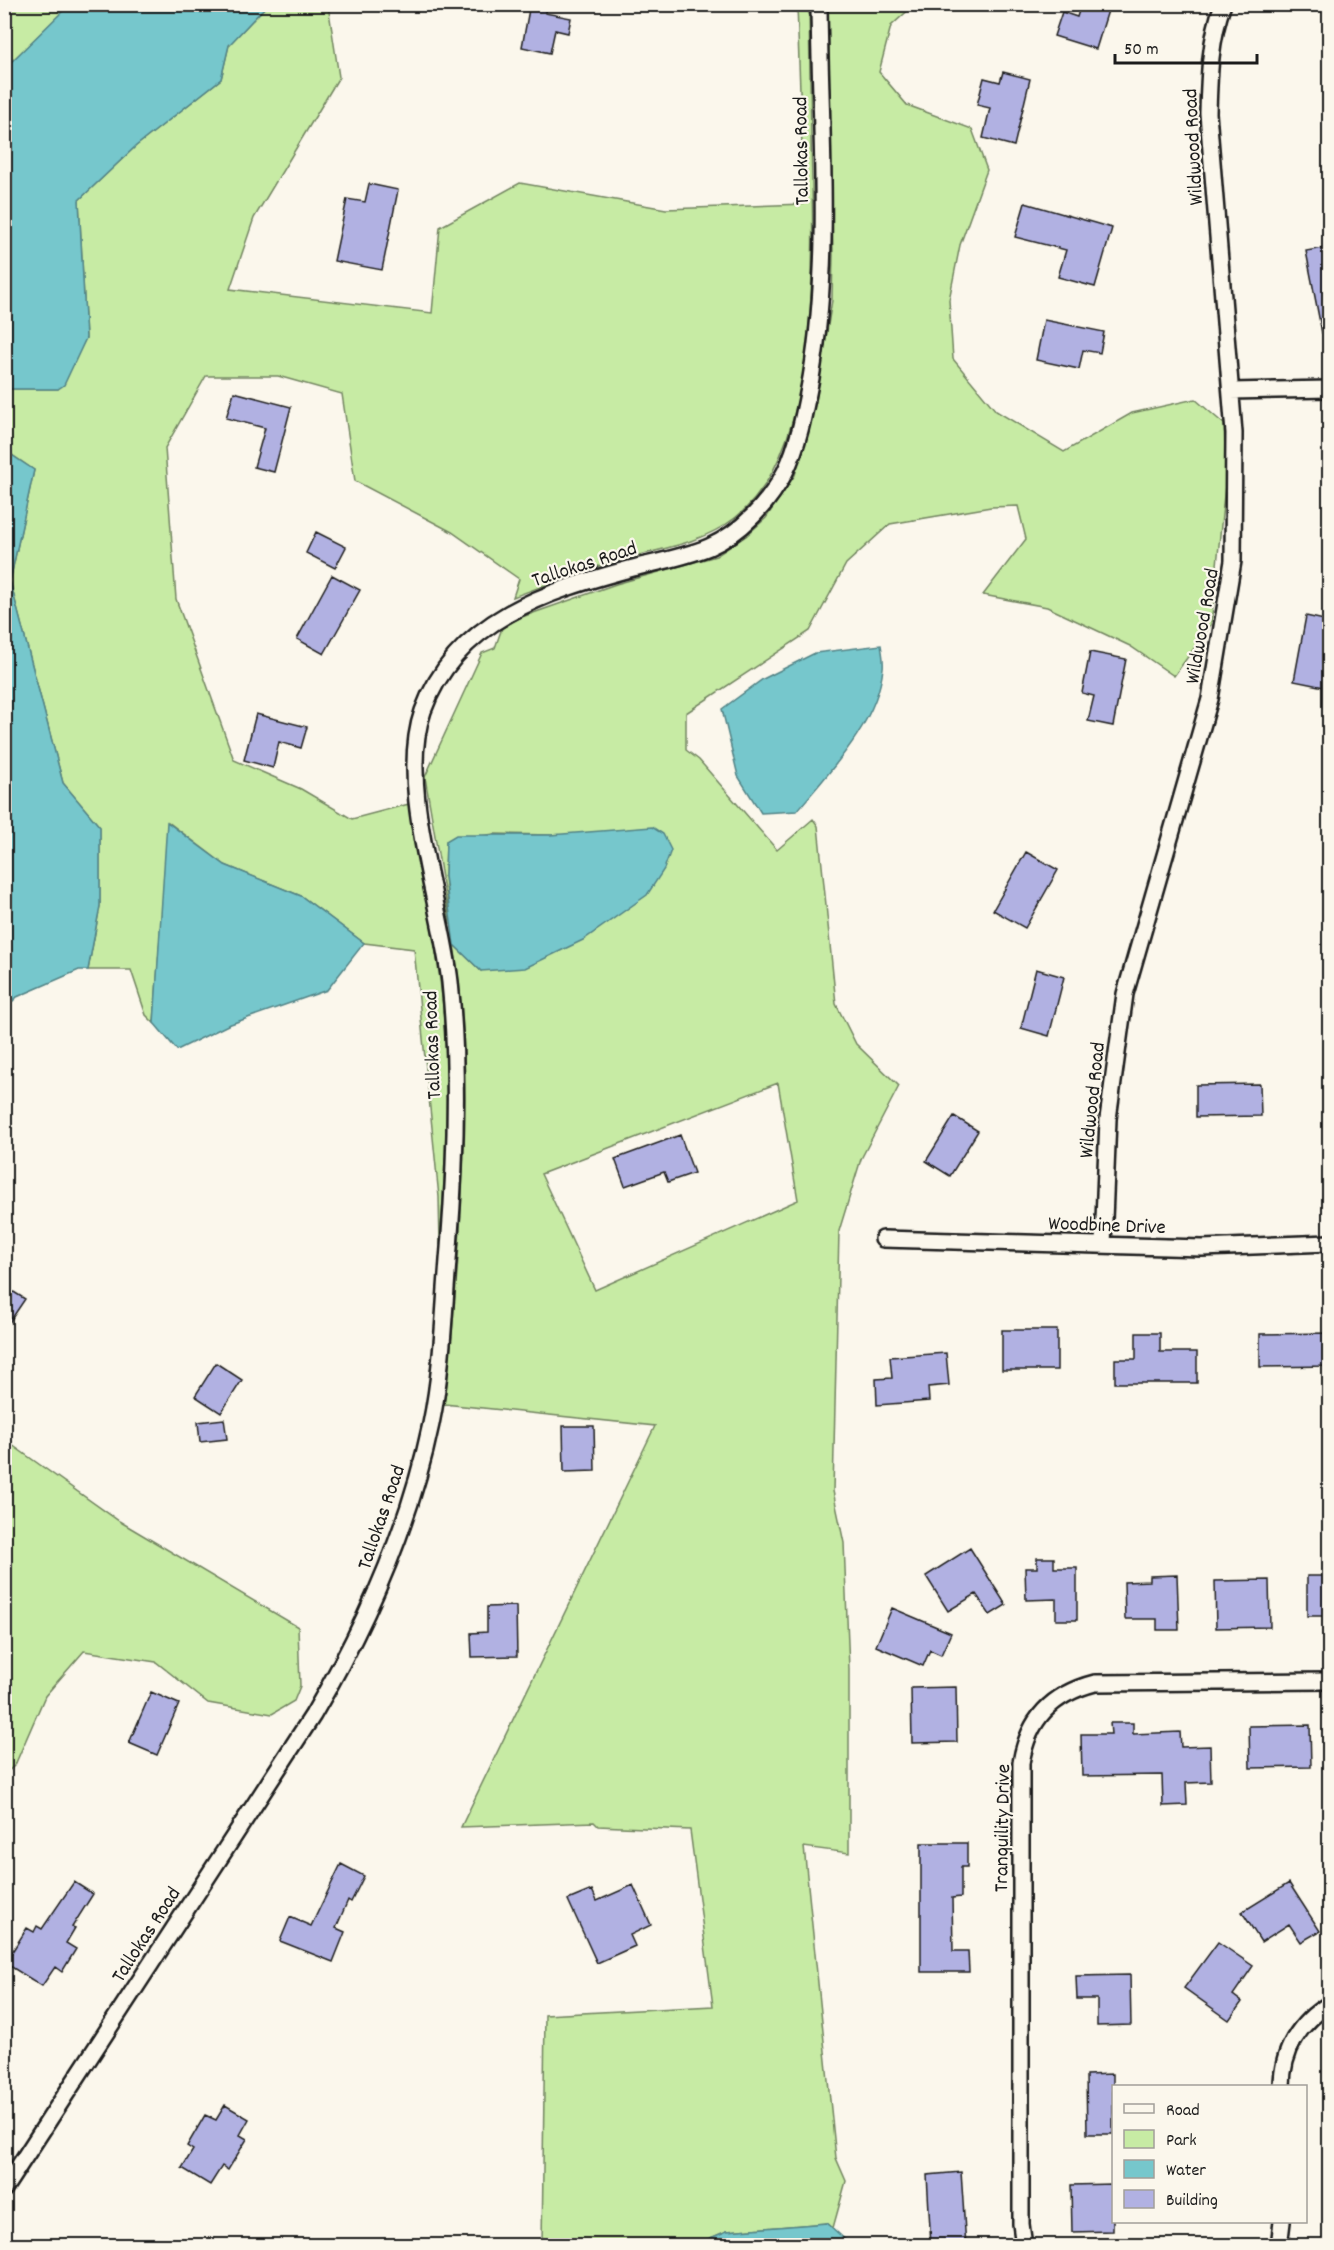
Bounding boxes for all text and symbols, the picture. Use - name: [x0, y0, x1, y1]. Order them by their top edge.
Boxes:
- scale bar: [1115, 27, 1258, 65]
- text: 50 m: [1124, 38, 1159, 63]
- street label: Wildwood Road: [1177, 88, 1213, 206]
- street label: Tallokas Road: [787, 96, 819, 206]
- street label: Tallokas Road: [528, 535, 641, 597]
- street label: Wildwood Road: [1179, 566, 1229, 687]
- street label: Tallokas Road: [417, 990, 451, 1100]
- street label: Wildwood Road: [1073, 1041, 1115, 1160]
- street label: Woodbine Drive: [1048, 1210, 1166, 1244]
- street label: Tallokas Road: [351, 1462, 415, 1574]
- street label: Tranquility Drive: [988, 1764, 1020, 1892]
- street label: Tallokas Road: [105, 1882, 190, 1989]
- legend: [1112, 2085, 1307, 2223]
- text: Road: [1166, 2099, 1200, 2124]
- text: Park: [1166, 2129, 1197, 2154]
- text: Water: [1166, 2159, 1206, 2184]
- text: Building: [1166, 2189, 1218, 2214]

